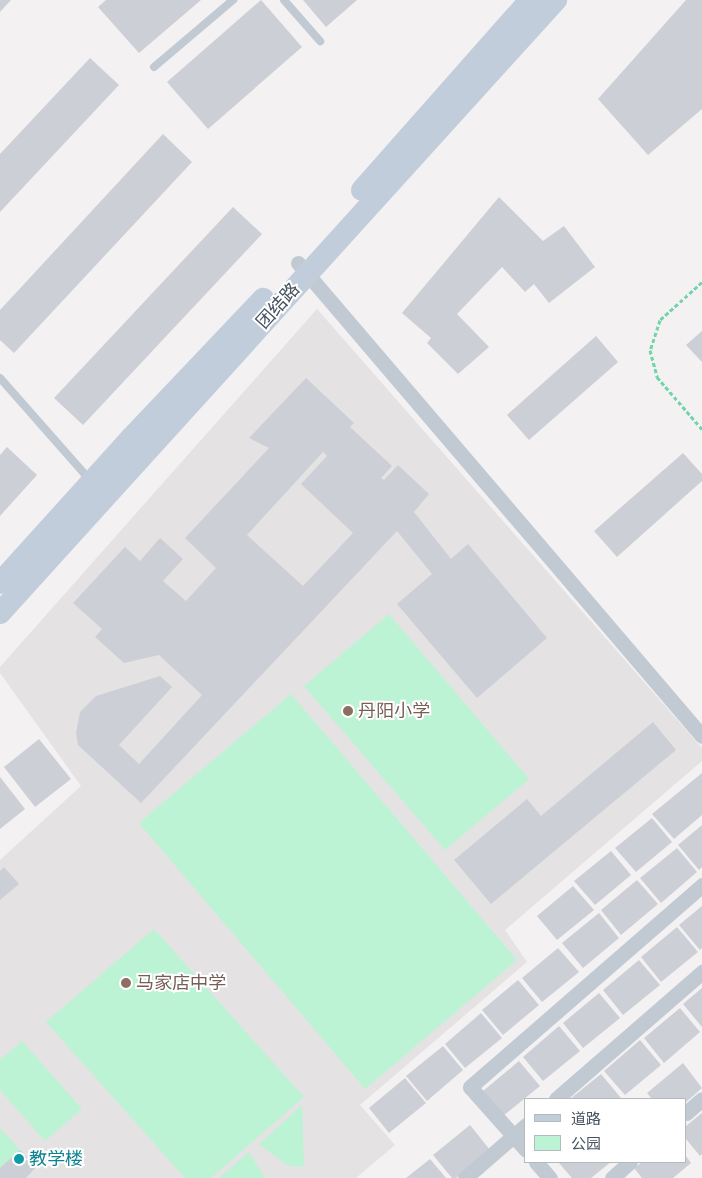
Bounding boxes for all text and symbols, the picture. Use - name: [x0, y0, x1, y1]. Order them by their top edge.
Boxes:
- street label: 团结路: [252, 279, 304, 333]
- place label: 丹阳小学: [358, 700, 430, 722]
- marker: 丹阳小学: [342, 705, 354, 717]
- place label: 马家店中学: [136, 972, 226, 994]
- marker: 马家店中学: [120, 977, 132, 989]
- legend: [524, 1098, 687, 1163]
- text: 道路: [571, 1109, 601, 1129]
- text: 公园: [571, 1134, 601, 1154]
- place label: 教学楼: [29, 1148, 83, 1170]
- marker: 教学楼: [13, 1153, 25, 1165]

